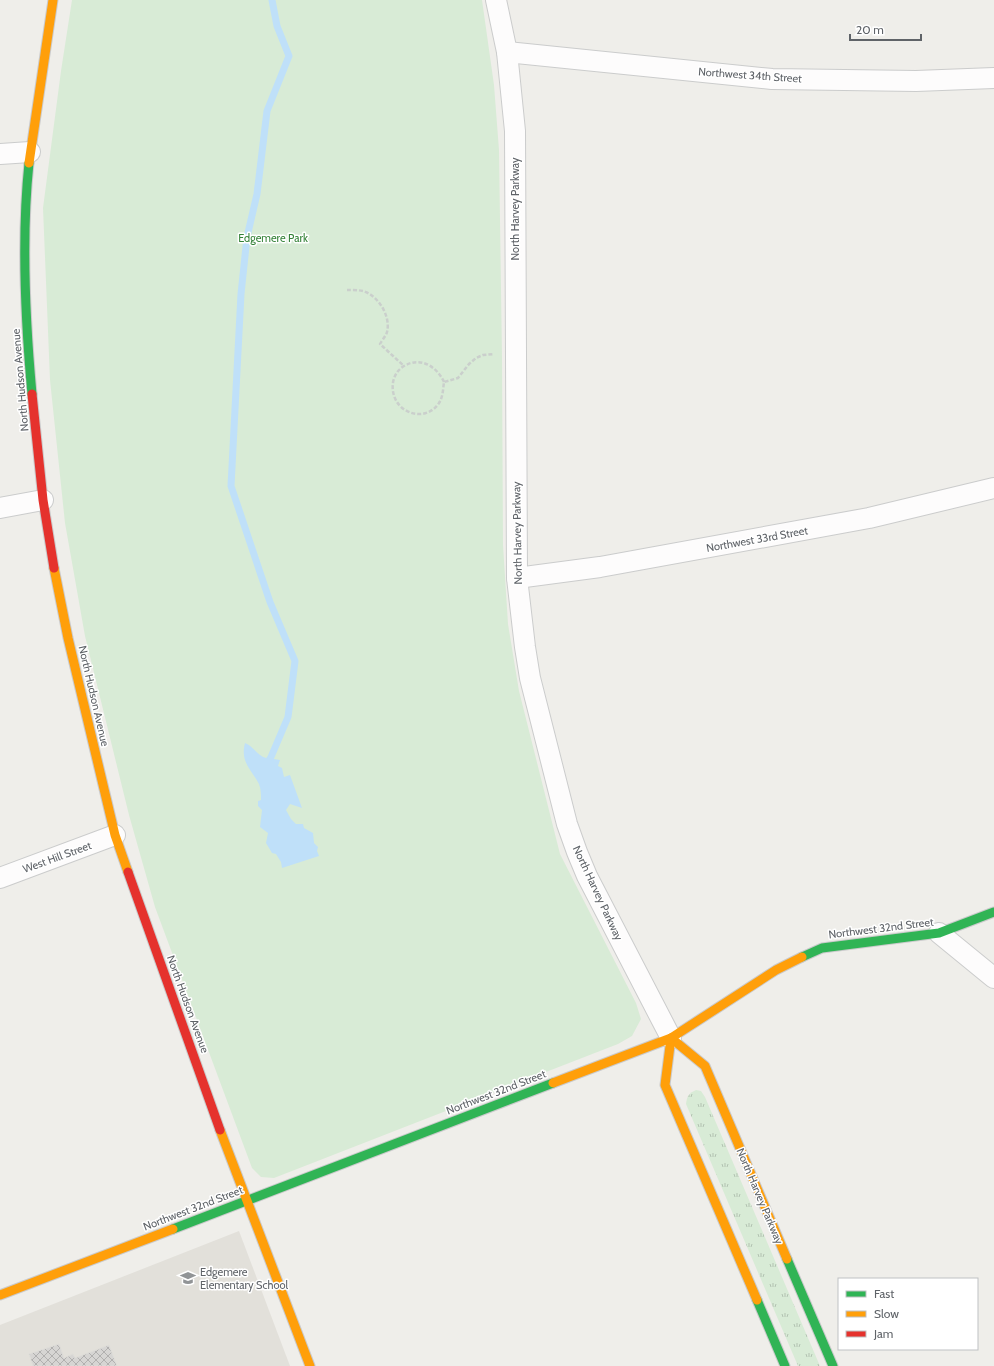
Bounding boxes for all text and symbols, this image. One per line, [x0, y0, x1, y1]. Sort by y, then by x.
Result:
scale bar [850, 16, 921, 42]
text: 20 m [856, 22, 884, 37]
street label: Northwest 34th Street [698, 64, 803, 86]
street label: North Harvey Parkway [508, 157, 522, 260]
park label: Edgemere Park [238, 231, 308, 245]
street label: North Hudson Avenue [9, 328, 31, 432]
street label: North Harvey Parkway [509, 481, 525, 585]
street label: Northwest 33rd Street [705, 523, 809, 555]
street label: North Hudson Avenue [76, 644, 112, 748]
street label: West Hill Street [21, 838, 94, 876]
street label: North Harvey Parkway [570, 843, 626, 943]
street label: Northwest 32nd Street [828, 915, 935, 941]
street label: North Hudson Avenue [164, 953, 212, 1055]
street label: Northwest 32nd Street [444, 1066, 548, 1117]
street label: North Harvey Parkway [733, 1146, 787, 1247]
street label: Northwest 32nd Street [141, 1182, 245, 1233]
place label: Edgemere Elementary School [200, 1265, 289, 1292]
school or university icon: Edgemere Elementary School [179, 1269, 197, 1287]
legend [838, 1278, 978, 1350]
text: Fast [874, 1286, 894, 1301]
text: Slow [874, 1306, 899, 1321]
text: Jam [873, 1326, 893, 1341]

